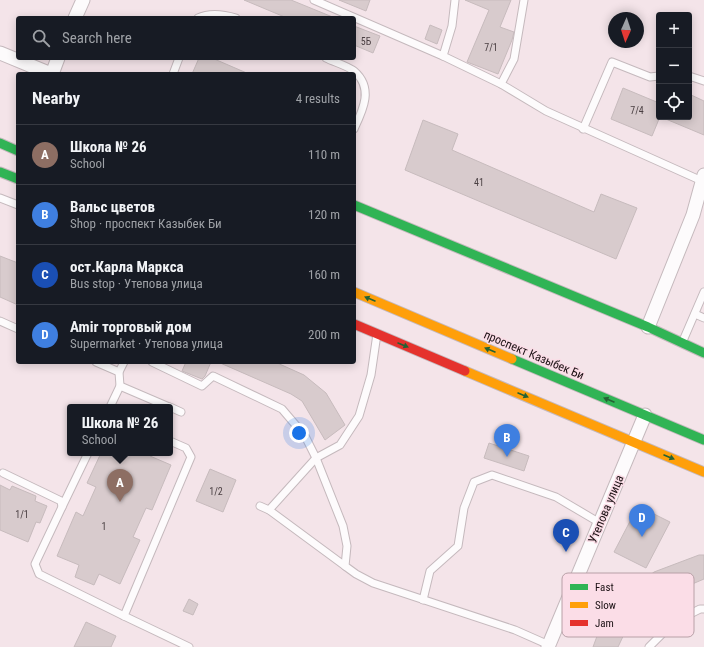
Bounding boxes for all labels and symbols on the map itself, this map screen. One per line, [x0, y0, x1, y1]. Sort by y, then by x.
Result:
north arrow [608, 12, 644, 48]
house number: 5Б [361, 36, 372, 47]
house number: 7/1 [484, 42, 498, 53]
house number: 7/4 [630, 105, 644, 116]
house number: 41 [474, 177, 484, 188]
one-way arrow [364, 296, 375, 302]
street label: проспект Казыбек Би [482, 328, 586, 382]
one-way arrow [397, 342, 408, 348]
one-way arrow [483, 346, 495, 352]
one-way arrow [517, 393, 529, 399]
one-way arrow [604, 397, 615, 403]
your location [289, 423, 309, 443]
pin: B [494, 424, 520, 457]
one-way arrow [664, 454, 675, 460]
pin: A [107, 469, 133, 502]
street label: Утепова улица [585, 473, 627, 545]
house number: 1/2 [209, 486, 223, 497]
pin: D [629, 504, 655, 537]
house number: 1/1 [15, 509, 29, 520]
pin: C [553, 519, 579, 552]
house number: 1 [102, 521, 106, 532]
legend [562, 573, 694, 637]
text: Fast [595, 581, 614, 594]
text: Slow [595, 599, 616, 612]
text: Jam [595, 617, 614, 630]

